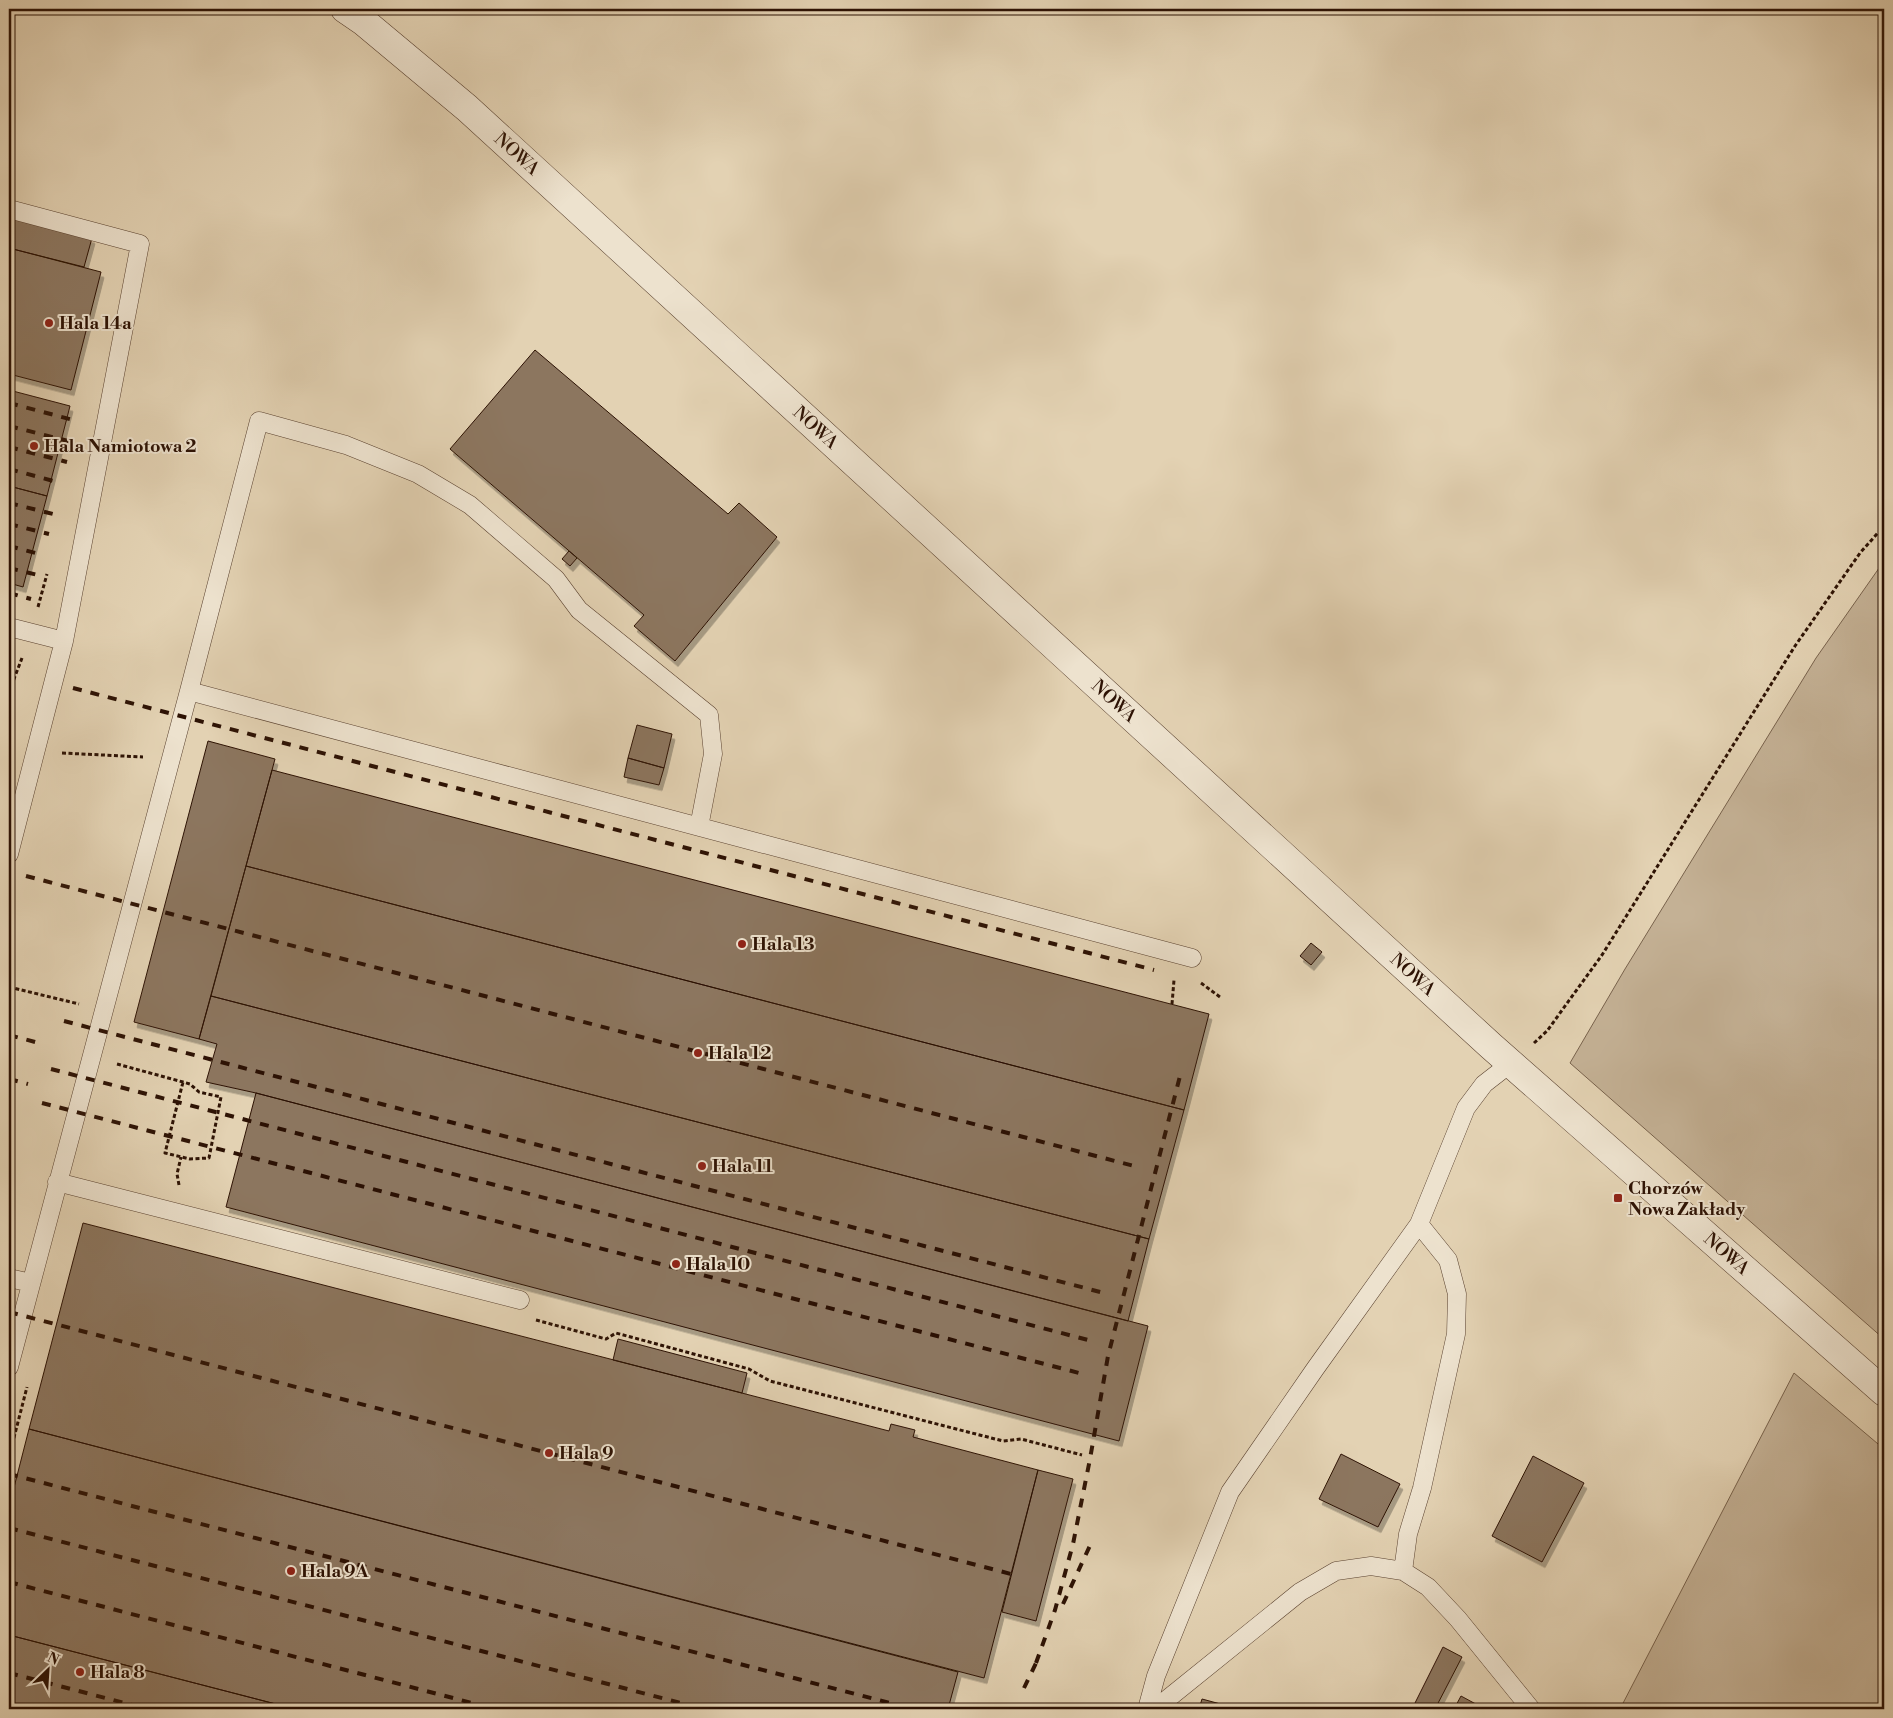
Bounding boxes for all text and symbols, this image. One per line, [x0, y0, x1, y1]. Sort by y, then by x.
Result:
street label: NOWA [489, 128, 545, 181]
place label: Hala 14a [59, 312, 132, 335]
marker: Hala 14a [43, 317, 55, 329]
street label: NOWA [788, 401, 843, 455]
place label: Hala Namiotowa 2 [44, 435, 197, 458]
marker: Hala Namiotowa 2 [28, 440, 40, 452]
street label: NOWA [1087, 675, 1142, 728]
place label: Hala 13 [752, 933, 815, 956]
marker: Hala 13 [736, 938, 748, 950]
street label: NOWA [1385, 948, 1441, 1002]
place label: Hala 12 [708, 1042, 771, 1065]
marker: Hala 12 [692, 1047, 704, 1059]
place label: Hala 11 [712, 1155, 773, 1178]
marker: Hala 11 [696, 1160, 708, 1172]
place label: Chorzów Nowa Zakłady [1628, 1177, 1746, 1221]
marker: Chorzów Nowa Zakłady [1612, 1192, 1624, 1204]
street label: NOWA [1699, 1228, 1755, 1281]
place label: Hala 10 [686, 1253, 750, 1276]
marker: Hala 10 [670, 1258, 682, 1270]
place label: Hala 9 [559, 1442, 614, 1465]
marker: Hala 9 [543, 1447, 555, 1459]
place label: Hala 9A [301, 1560, 369, 1583]
marker: Hala 9A [285, 1565, 297, 1577]
north arrow [22, 1646, 72, 1696]
text: N [44, 1649, 62, 1670]
place label: Hala 8 [90, 1661, 145, 1684]
marker: Hala 8 [74, 1666, 86, 1678]

